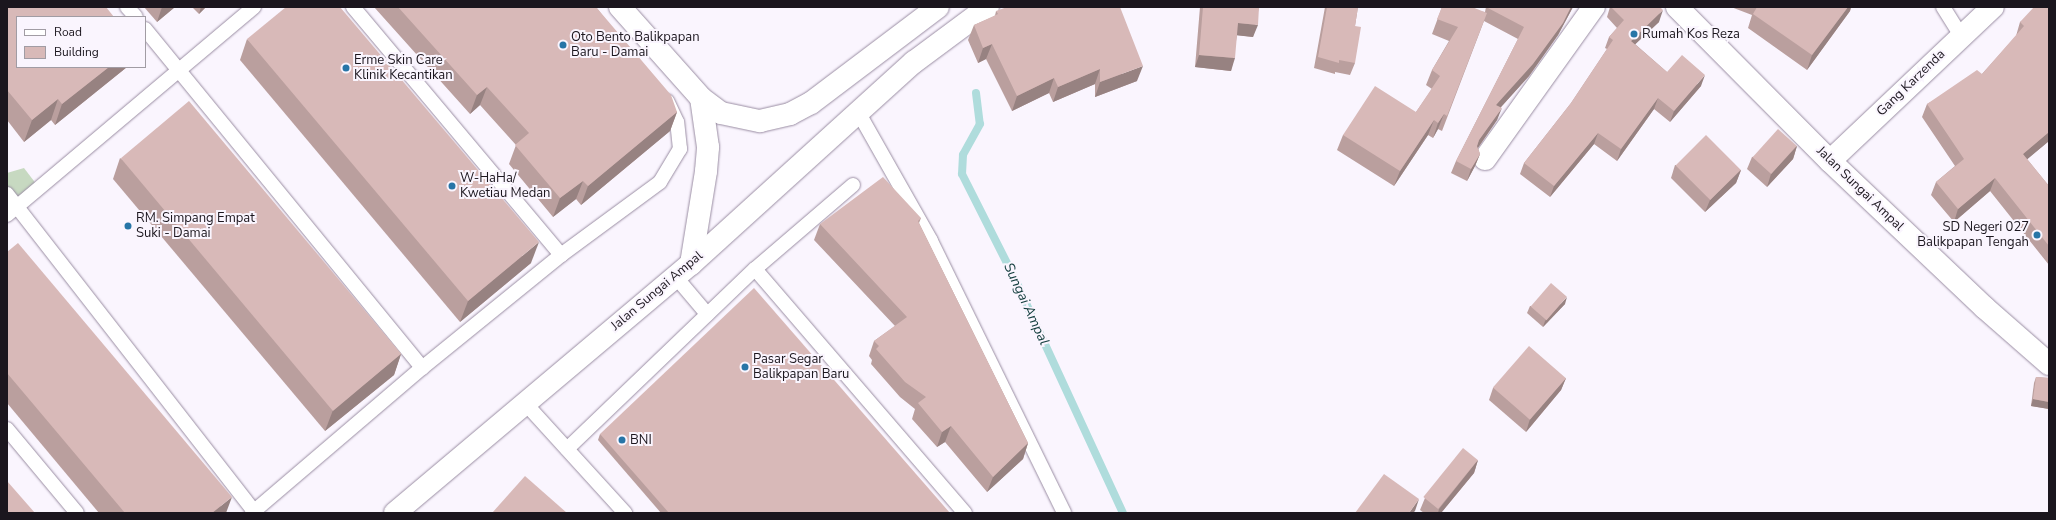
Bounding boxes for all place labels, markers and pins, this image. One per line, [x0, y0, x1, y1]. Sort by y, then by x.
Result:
place label: Rumah Kos Reza [1642, 26, 1740, 42]
marker: Rumah Kos Reza [1629, 29, 1639, 39]
place label: Oto Bento Balikpapan Baru - Damai [571, 30, 700, 61]
marker: Oto Bento Balikpapan Baru - Damai [558, 40, 568, 50]
place label: Erme Skin Care Klinik Kecantikan [354, 53, 453, 84]
marker: Erme Skin Care Klinik Kecantikan [341, 63, 351, 73]
place label: W-HaHa/ Kwetiau Medan [460, 171, 550, 202]
marker: W-HaHa/ Kwetiau Medan [447, 181, 457, 191]
place label: RM. Simpang Empat Suki - Damai [136, 211, 255, 242]
place label: SD Negeri 027 Balikpapan Tengah [1917, 220, 2029, 251]
marker: RM. Simpang Empat Suki - Damai [123, 221, 133, 231]
marker: SD Negeri 027 Balikpapan Tengah [2032, 230, 2042, 240]
place label: Pasar Segar Balikpapan Baru [753, 352, 849, 383]
marker: Pasar Segar Balikpapan Baru [740, 362, 750, 372]
place label: BNI [630, 432, 652, 448]
marker: BNI [617, 435, 627, 445]

